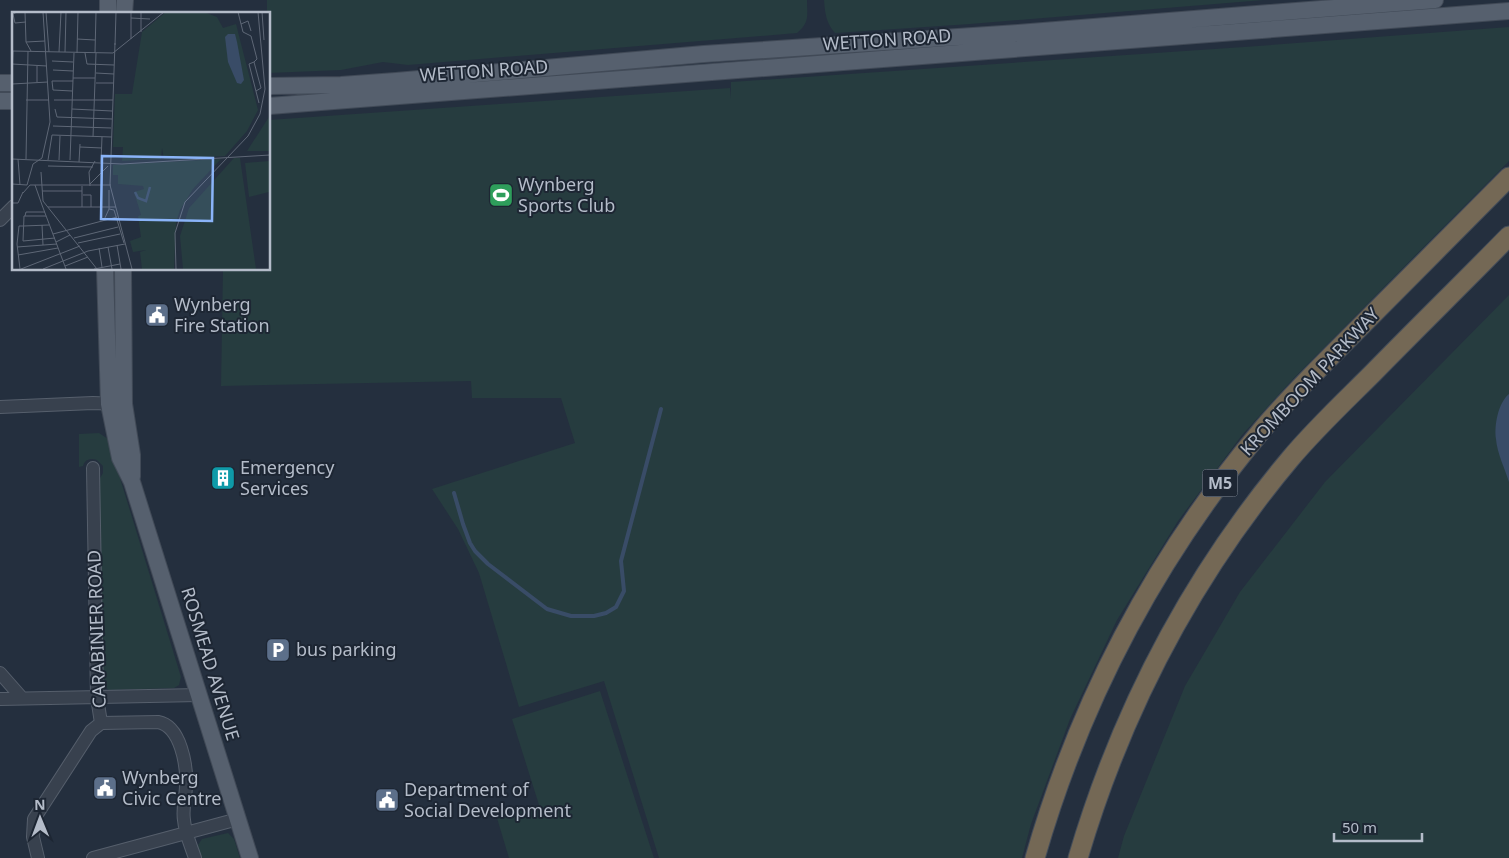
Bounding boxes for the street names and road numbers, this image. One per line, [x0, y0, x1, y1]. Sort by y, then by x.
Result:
street label: WETTON ROAD [822, 23, 952, 55]
street label: WETTON ROAD [419, 54, 549, 86]
street label: KROMBOOM PARKWAY [1234, 302, 1385, 460]
road number: M5 [1202, 469, 1238, 496]
street label: CARABINIER ROAD [81, 549, 111, 709]
street label: ROSMEAD AVENUE [176, 584, 246, 743]

